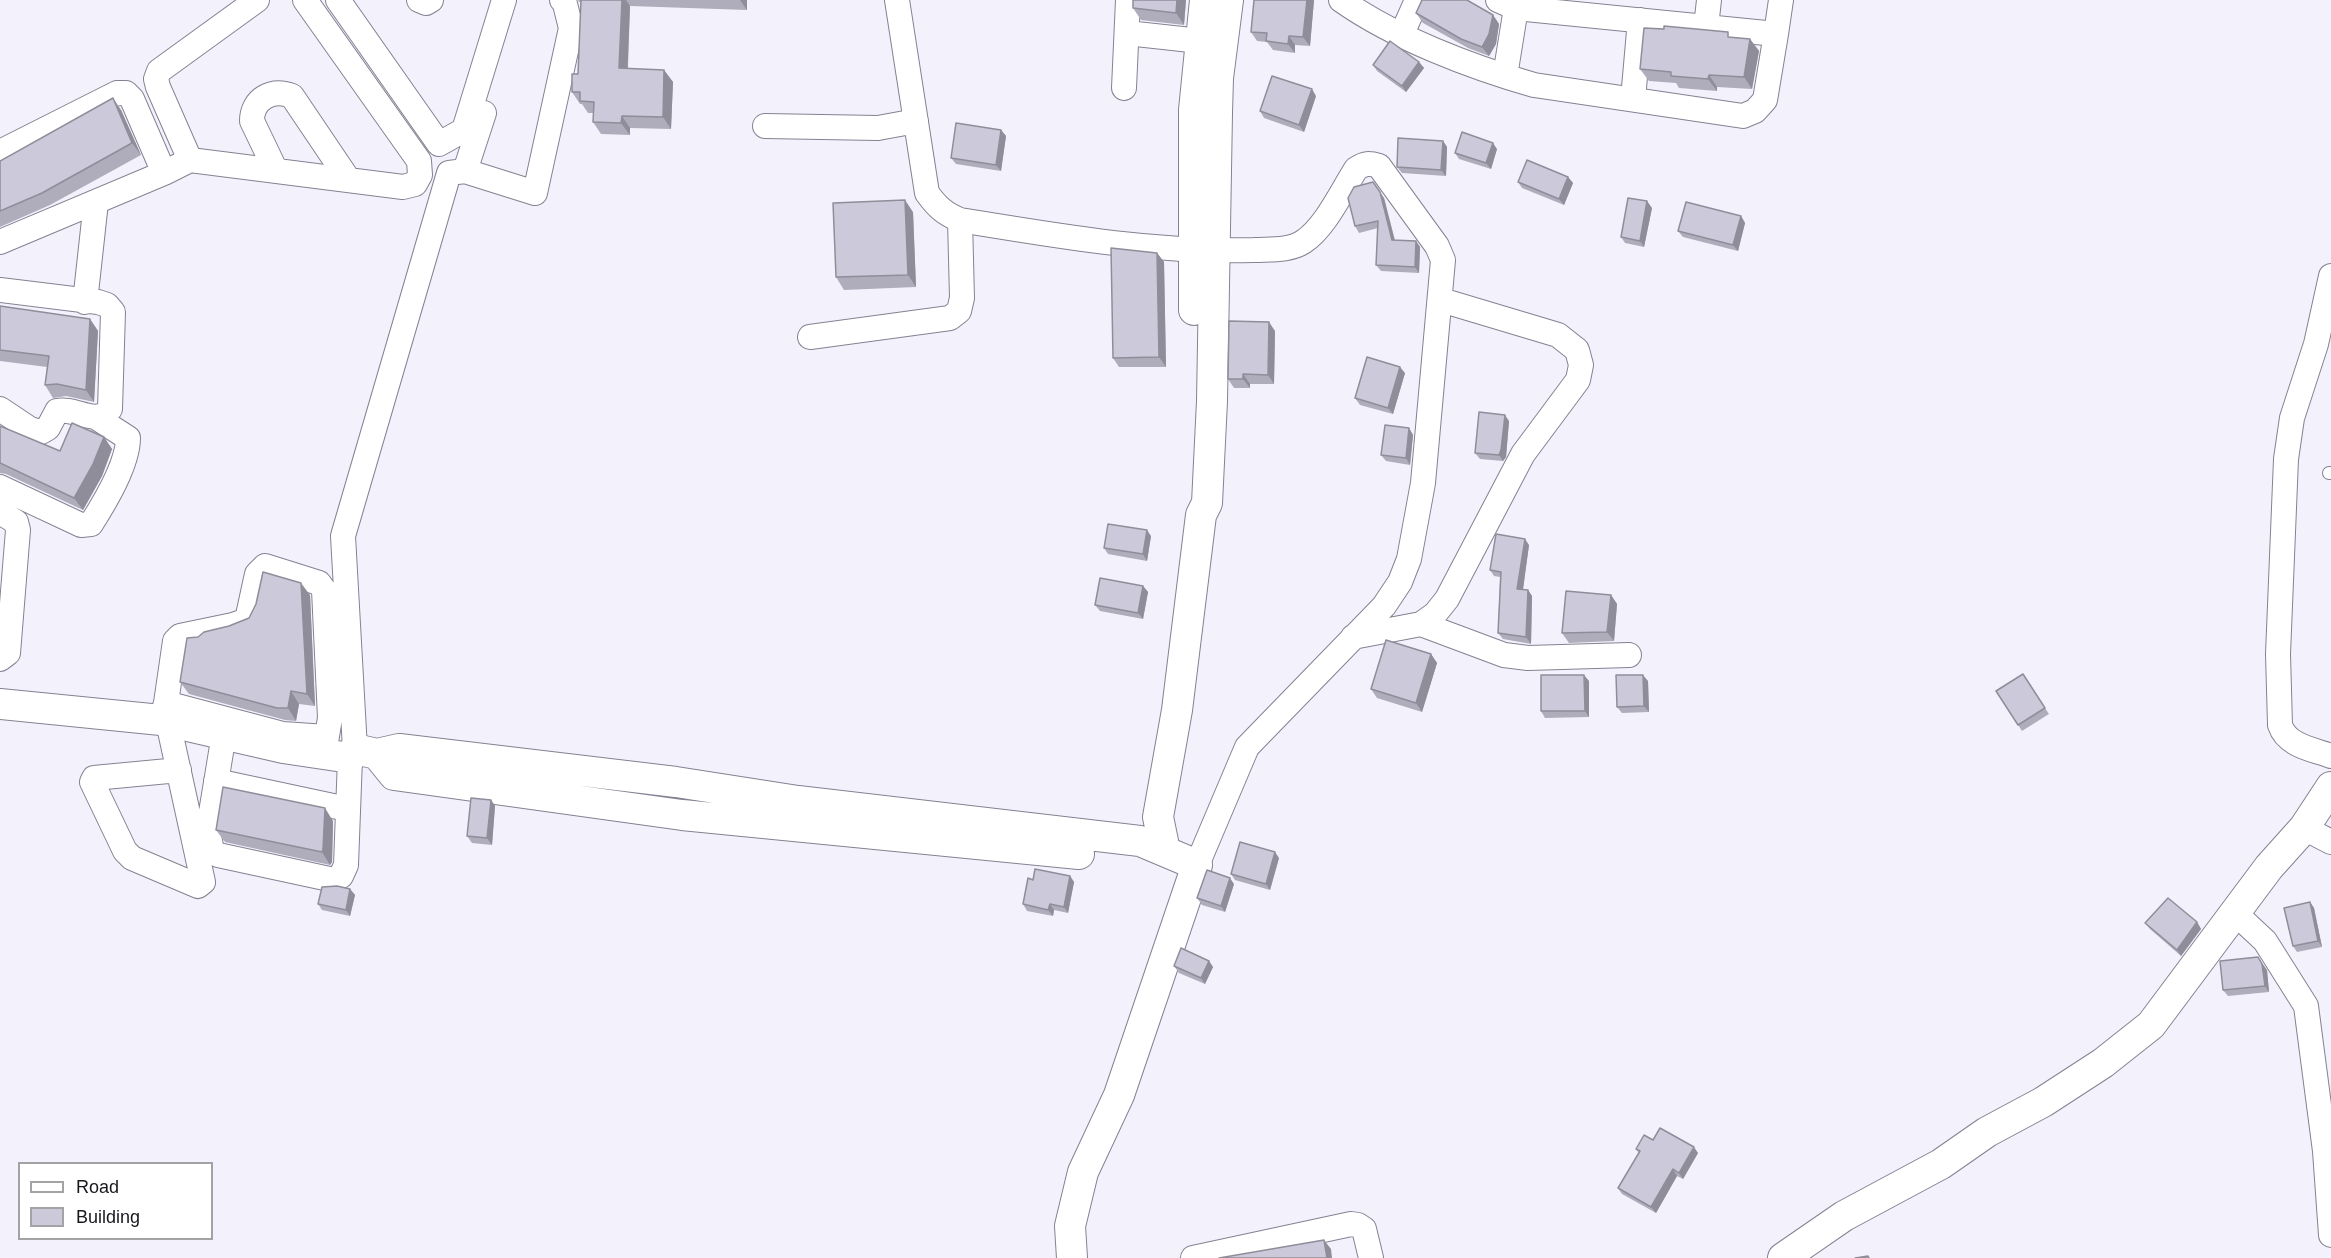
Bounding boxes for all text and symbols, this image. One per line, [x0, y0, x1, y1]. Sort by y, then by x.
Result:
legend [18, 1162, 213, 1240]
text: Road [76, 1177, 119, 1197]
text: Building [76, 1207, 140, 1227]

